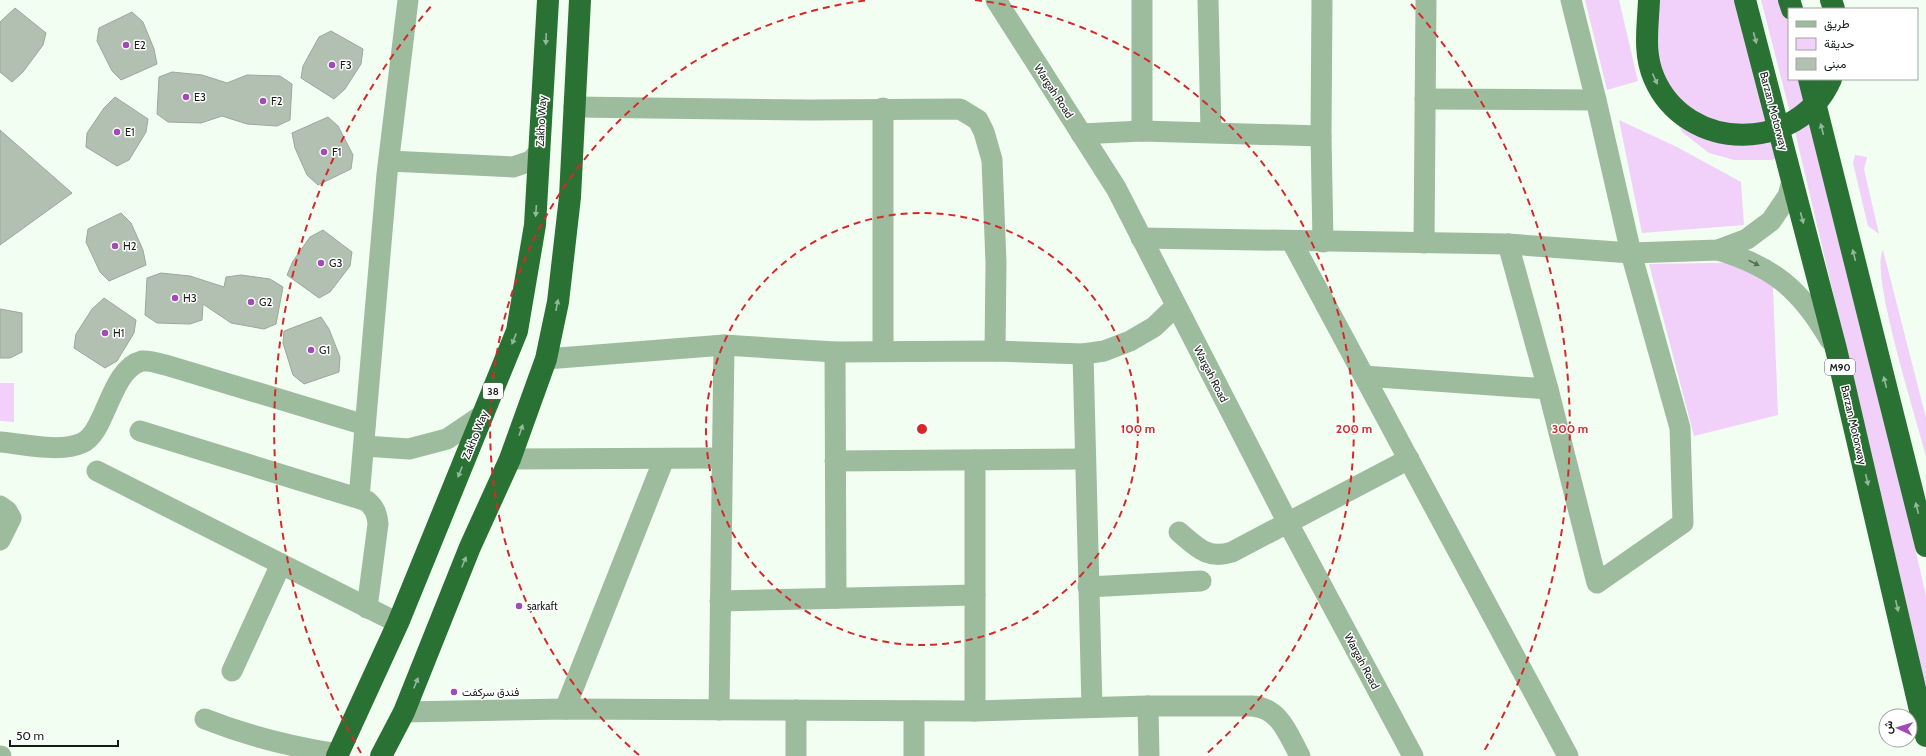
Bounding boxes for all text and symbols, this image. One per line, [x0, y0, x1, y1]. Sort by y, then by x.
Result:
legend [1788, 8, 1918, 80]
text: طريق [1824, 16, 1850, 32]
one-way arrow [1752, 32, 1758, 44]
one-way arrow [542, 33, 549, 45]
text: حديقة [1824, 36, 1854, 51]
place label: E2 [134, 38, 146, 52]
marker: E2 [121, 40, 131, 50]
text: مبنى [1824, 56, 1846, 72]
place label: F3 [340, 58, 352, 72]
marker: F3 [327, 60, 337, 70]
street label: Wargah Road [1031, 61, 1077, 121]
street label: Barzan Motorway [1757, 70, 1791, 152]
one-way arrow [1651, 73, 1658, 85]
place label: E3 [194, 90, 206, 104]
marker: E3 [181, 92, 191, 102]
place label: F2 [271, 94, 283, 108]
street label: Zakho Way [533, 95, 549, 147]
marker: F2 [258, 96, 268, 106]
one-way arrow [1819, 123, 1825, 135]
place label: E1 [125, 125, 135, 139]
marker: E1 [112, 127, 122, 137]
place label: F1 [332, 145, 341, 159]
marker: F1 [319, 147, 329, 157]
one-way arrow [532, 205, 539, 217]
one-way arrow [1799, 212, 1805, 224]
place label: H2 [123, 239, 137, 253]
marker: H2 [110, 241, 120, 251]
one-way arrow [1851, 249, 1857, 261]
place label: G3 [329, 256, 342, 270]
marker: G3 [316, 258, 326, 268]
one-way arrow [1749, 260, 1760, 266]
place label: H3 [183, 291, 197, 305]
marker: H3 [170, 293, 180, 303]
place label: G2 [259, 295, 272, 309]
marker: G2 [246, 297, 256, 307]
one-way arrow [555, 299, 561, 312]
place label: H1 [113, 326, 124, 340]
marker: H1 [100, 328, 110, 338]
one-way arrow [511, 333, 517, 345]
place label: G1 [319, 343, 330, 357]
street label: Wargah Road [1191, 343, 1231, 405]
marker: G1 [306, 345, 316, 355]
road number: M90 [1825, 359, 1855, 375]
one-way arrow [1882, 375, 1888, 388]
road number: 38 [483, 383, 503, 399]
street label: Barzan Motorway [1838, 384, 1870, 466]
street label: Zakho Way [459, 408, 491, 461]
text: 100 m [1121, 421, 1155, 436]
text: 200 m [1336, 421, 1372, 436]
text: 300 m [1552, 421, 1588, 436]
centre of rings [915, 422, 929, 436]
one-way arrow [518, 423, 524, 435]
one-way arrow [457, 467, 463, 479]
one-way arrow [1864, 474, 1870, 486]
one-way arrow [1913, 501, 1919, 514]
one-way arrow [461, 556, 467, 568]
place label: sarkaft [527, 599, 558, 613]
one-way arrow [1894, 600, 1900, 612]
marker: sarkaft [514, 601, 524, 611]
street label: Wargah Road [1341, 630, 1383, 692]
one-way arrow [413, 676, 419, 688]
place label: فندق سركفت [462, 685, 519, 699]
marker: فندق سركفت [449, 687, 459, 697]
north arrow [1878, 708, 1918, 748]
text: ش [1881, 720, 1895, 734]
scale bar [10, 722, 118, 748]
text: 50 m [16, 728, 44, 743]

